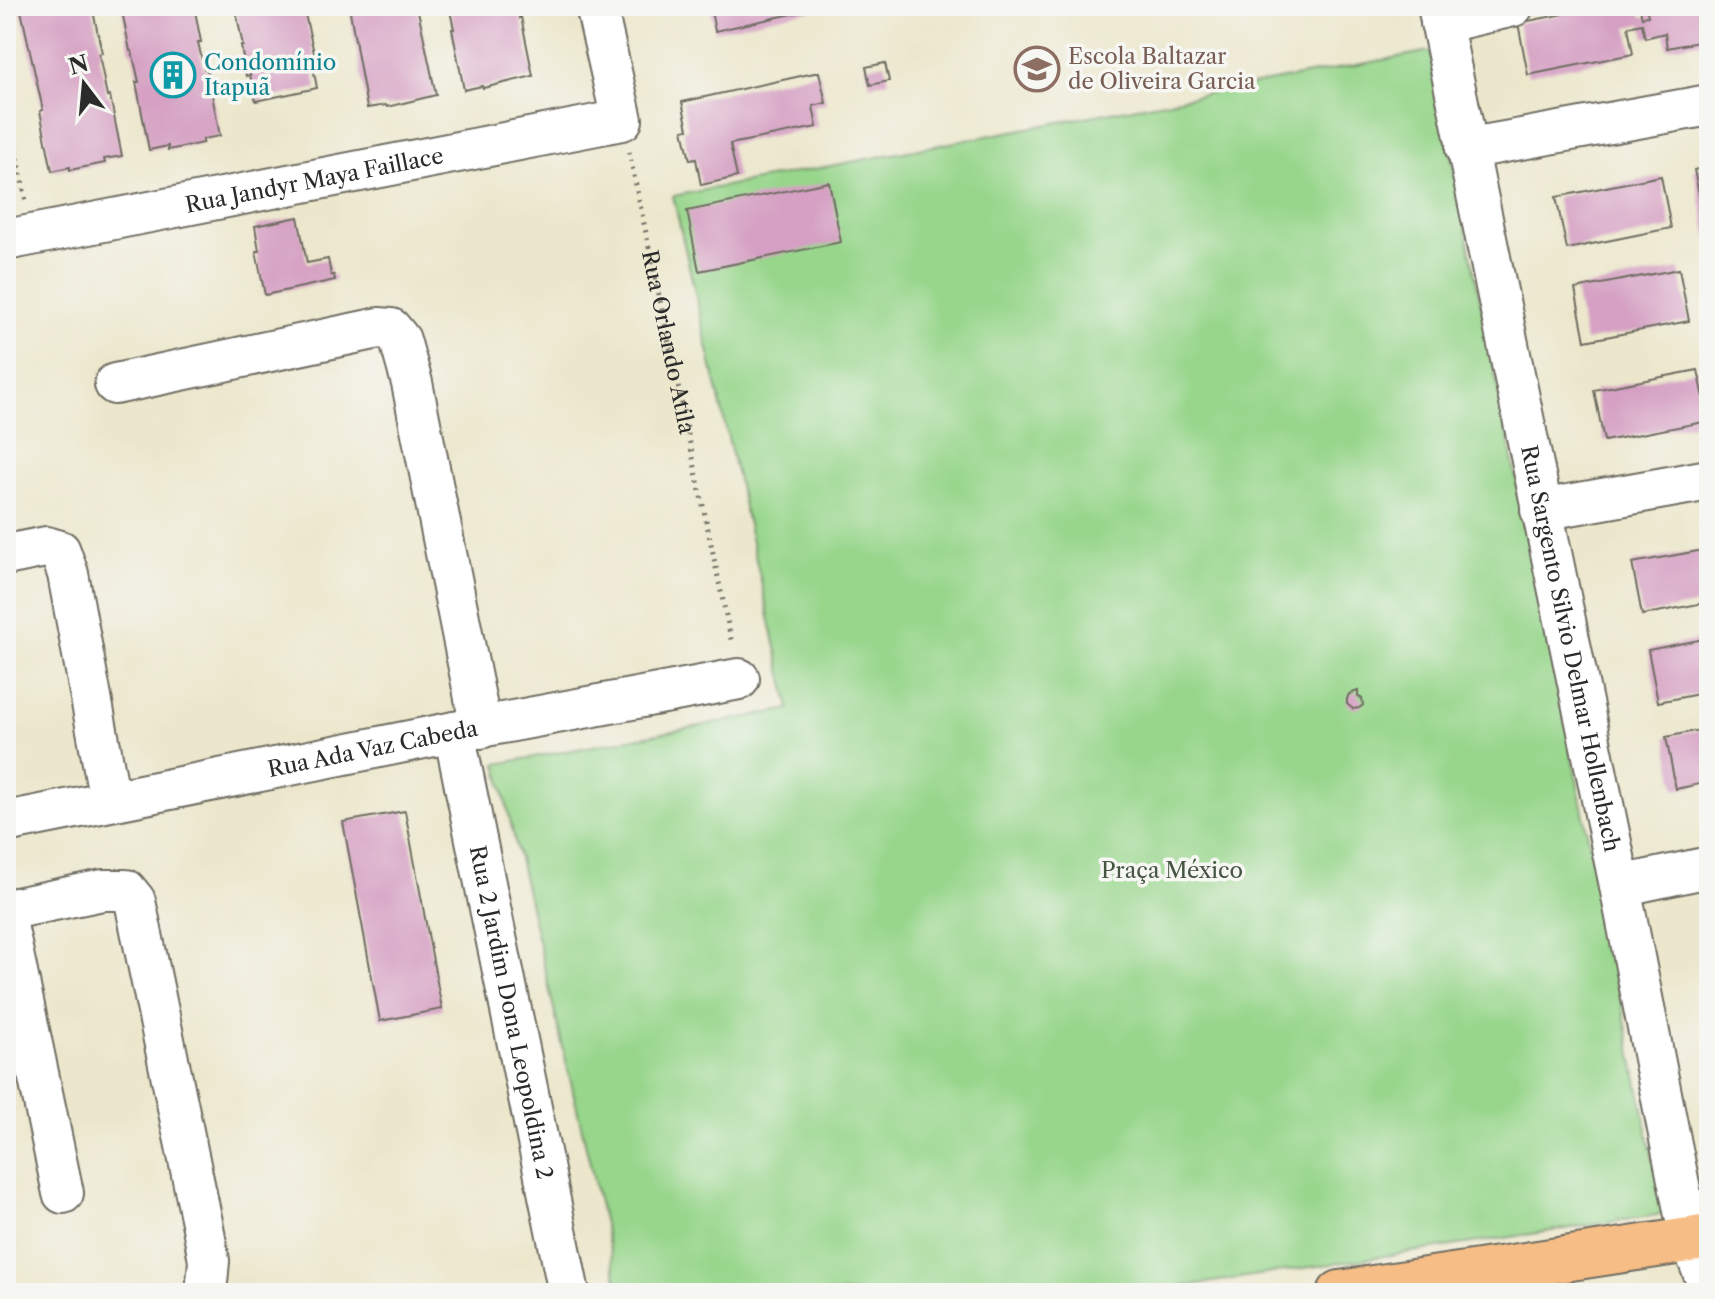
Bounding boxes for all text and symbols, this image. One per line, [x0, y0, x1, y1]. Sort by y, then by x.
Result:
place label: Escola Baltazar de Oliveira Garcia [1068, 43, 1256, 95]
north arrow [44, 44, 124, 124]
school or university icon: Escola Baltazar de Oliveira Garcia [1013, 45, 1061, 93]
place label: Condomínio Itapuã [204, 49, 336, 101]
text: N [66, 50, 92, 81]
building icon: Condomínio Itapuã [149, 51, 197, 99]
street label: Rua Jandyr Maya Faillace [183, 142, 446, 218]
street label: Rua Orlando Atila [636, 248, 701, 437]
street label: Rua Sargento Silvio Delmar Hollenbach [1516, 443, 1626, 854]
street label: Rua Ada Vaz Cabeda [265, 714, 480, 783]
street label: Rua 2 Jardim Dona Leopoldina 2 [464, 843, 559, 1181]
park label: Praça México [1101, 857, 1243, 884]

